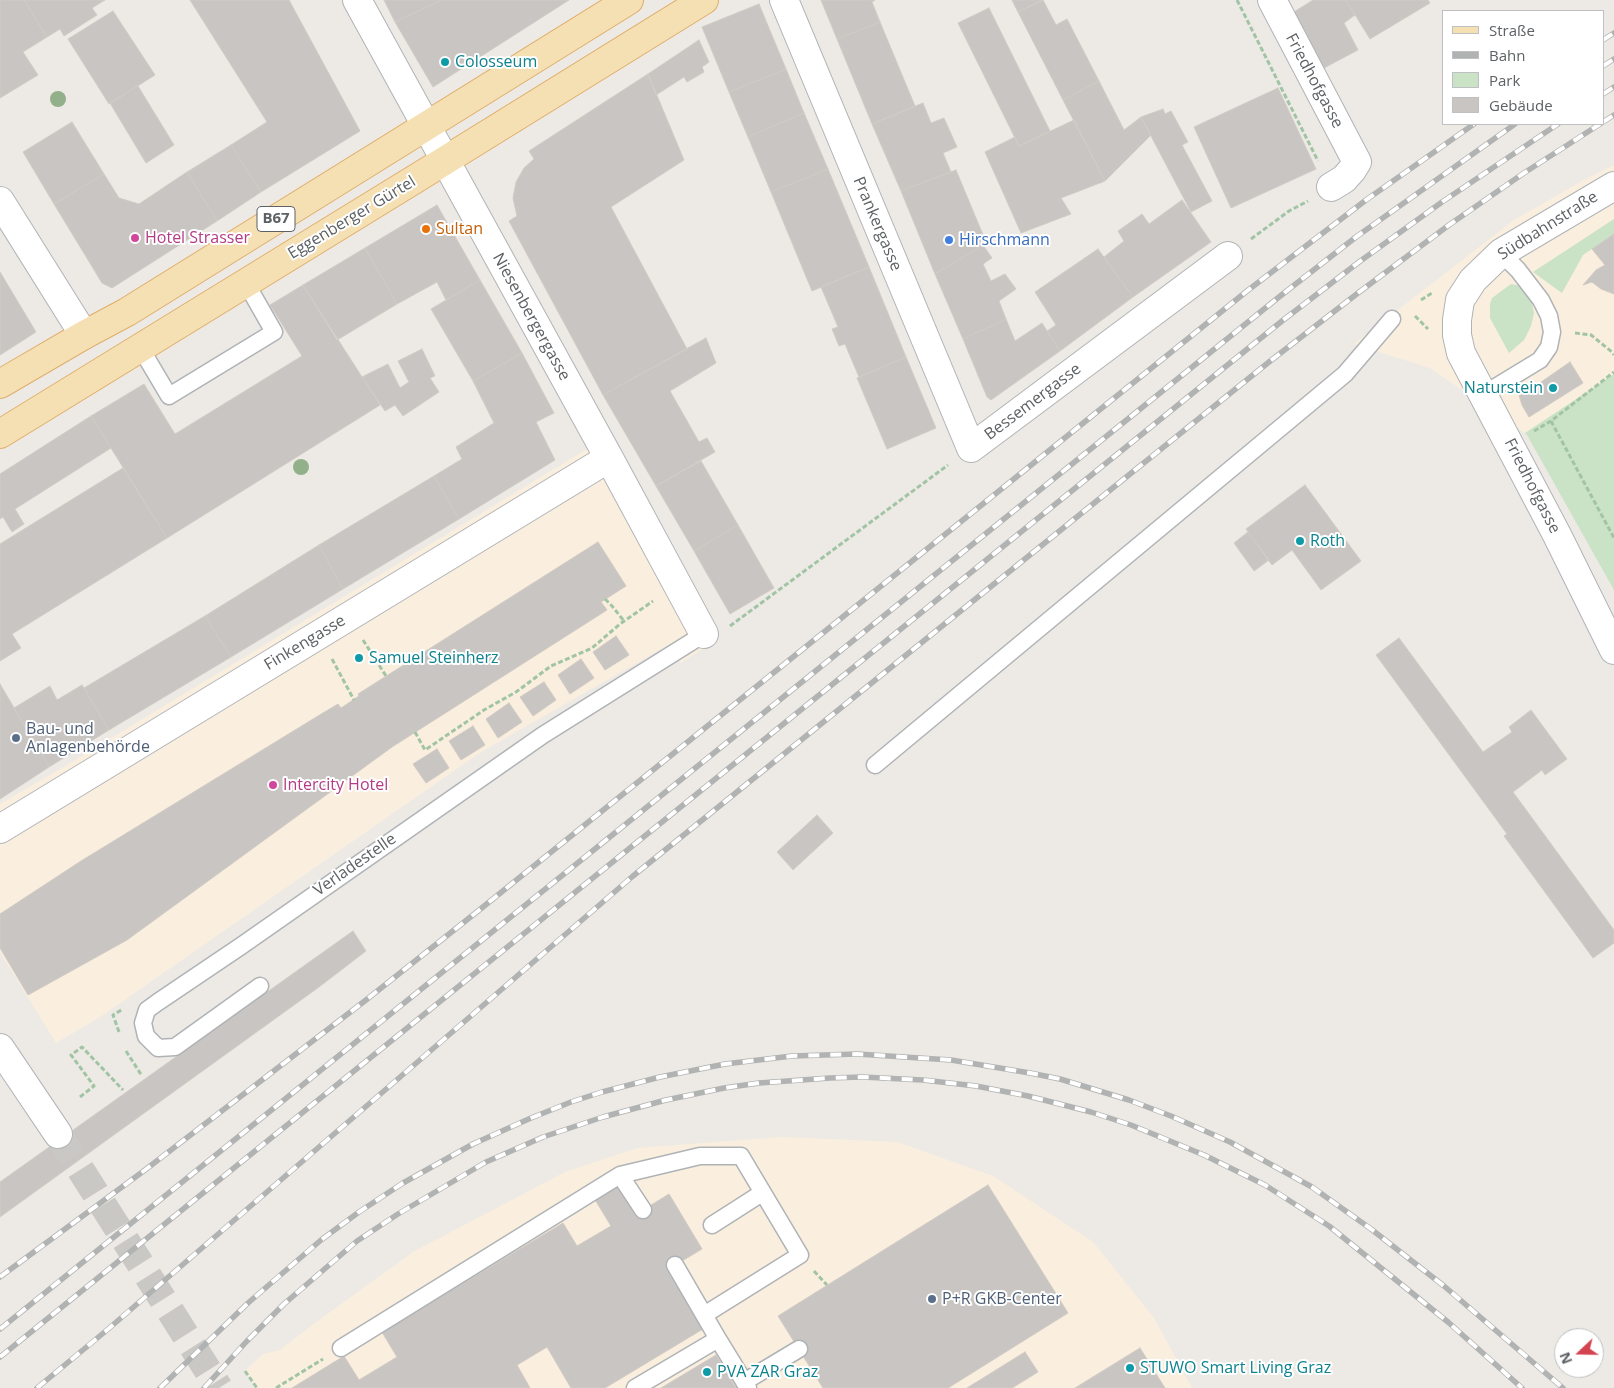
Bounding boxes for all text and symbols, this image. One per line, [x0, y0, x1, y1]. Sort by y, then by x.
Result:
legend [1442, 10, 1604, 125]
text: Straße [1489, 20, 1535, 40]
street label: Friedhofgasse [1281, 30, 1347, 132]
text: Bahn [1489, 45, 1525, 65]
place label: Colosseum [455, 52, 537, 72]
marker: Colosseum [439, 56, 451, 68]
text: Park [1489, 70, 1520, 90]
text: Gebäude [1489, 95, 1553, 115]
street label: Eggenberger Gürtel [285, 172, 419, 264]
street label: Prankergasse [849, 174, 905, 274]
street label: Südbahnstraße [1494, 188, 1602, 264]
road number: B67 [257, 206, 295, 232]
place label: Sultan [436, 219, 483, 239]
marker: Sultan [420, 223, 432, 235]
place label: Hotel Strasser [145, 228, 250, 248]
place label: Hirschmann [959, 230, 1050, 250]
marker: Hotel Strasser [129, 232, 141, 244]
marker: Hirschmann [943, 234, 955, 246]
street label: Niesenbergergasse [488, 250, 574, 384]
street label: Bessemergasse [981, 360, 1085, 444]
place label: Naturstein [1464, 378, 1543, 398]
marker: Naturstein [1547, 382, 1559, 394]
street label: Friedhofgasse [1500, 435, 1564, 537]
place label: Roth [1310, 531, 1345, 551]
marker: Roth [1294, 535, 1306, 547]
street label: Finkengasse [261, 611, 349, 675]
place label: Samuel Steinherz [369, 648, 499, 668]
marker: Samuel Steinherz [353, 652, 365, 664]
place label: Bau- und Anlagenbehörde [26, 719, 150, 757]
marker: Bau- und Anlagenbehörde [10, 732, 22, 744]
place label: Intercity Hotel [283, 775, 388, 795]
marker: Intercity Hotel [267, 779, 279, 791]
street label: Verladestelle [310, 830, 400, 900]
place label: P+R GKB-Center [942, 1289, 1062, 1309]
marker: P+R GKB-Center [926, 1293, 938, 1305]
north arrow [1554, 1328, 1604, 1378]
text: N [1555, 1349, 1576, 1367]
place label: STUWO Smart Living Graz [1140, 1358, 1331, 1378]
place label: PVA ZAR Graz [717, 1362, 818, 1382]
marker: STUWO Smart Living Graz [1124, 1362, 1136, 1374]
marker: PVA ZAR Graz [701, 1366, 713, 1378]

